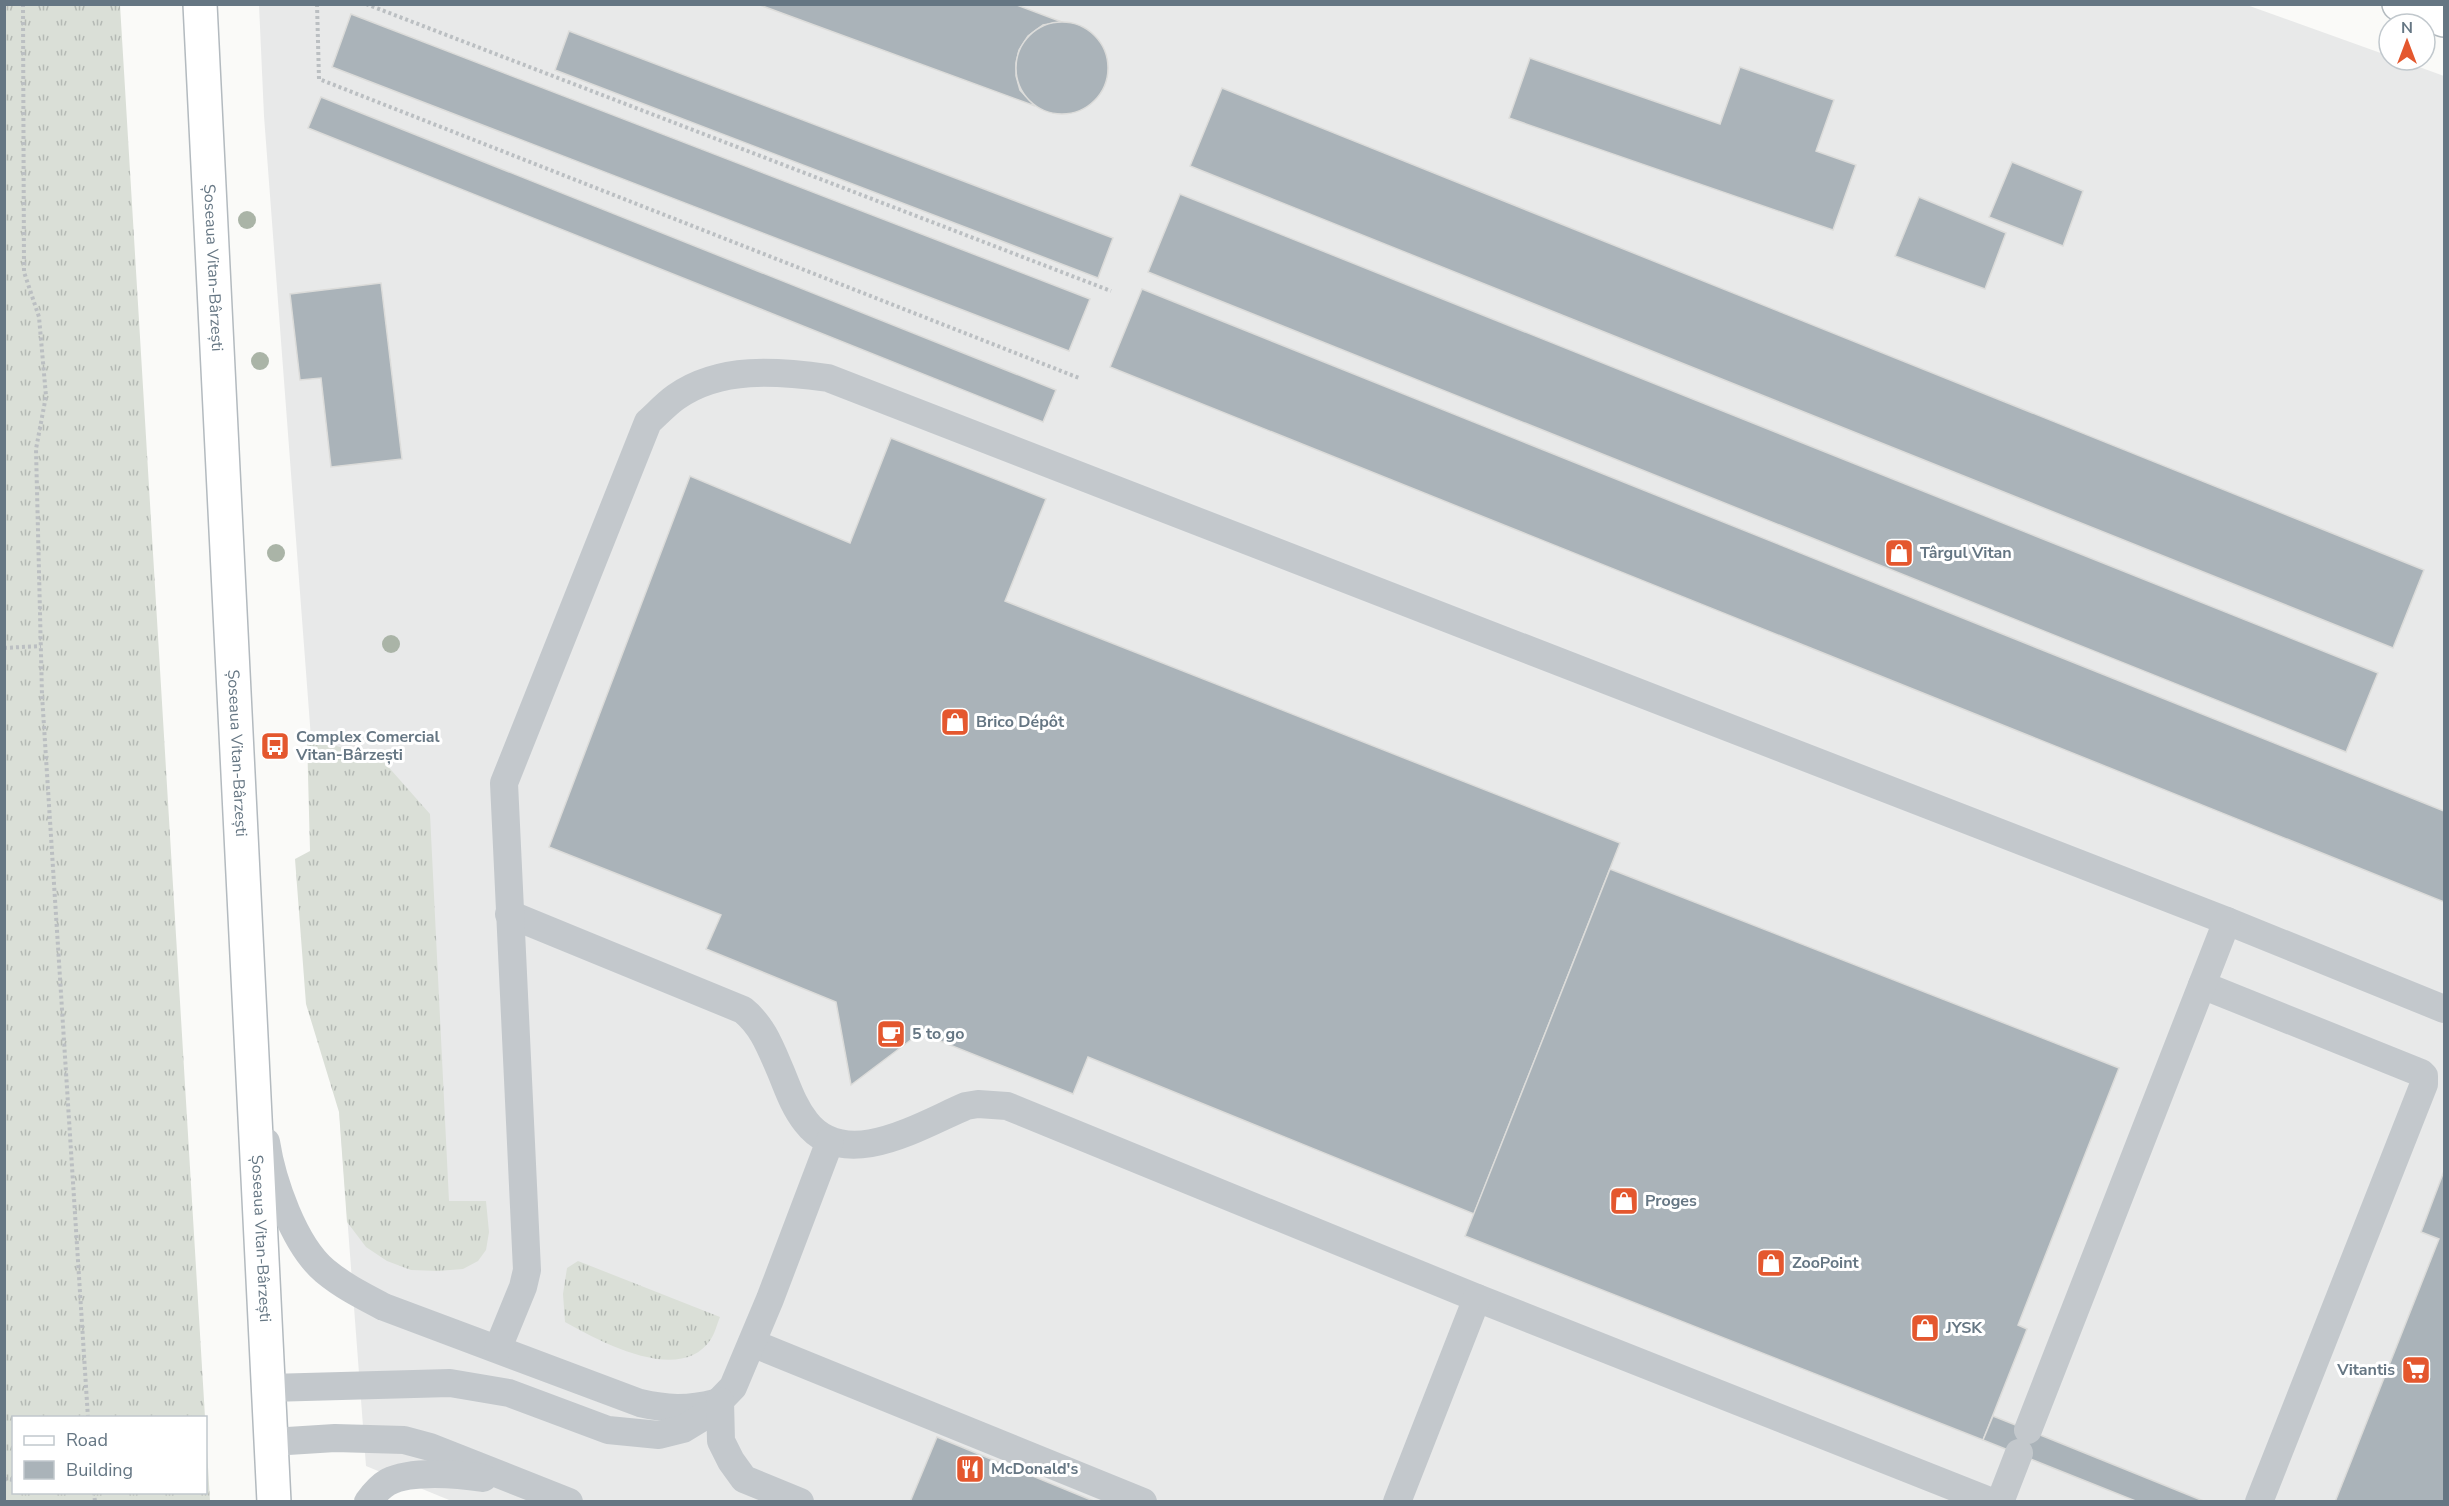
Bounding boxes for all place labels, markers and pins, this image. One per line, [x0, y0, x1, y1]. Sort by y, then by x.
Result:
shop icon: Târgul Vitan [1883, 537, 1915, 569]
place label: Târgul Vitan [1920, 542, 2012, 564]
shop icon: Brico Dépôt [939, 706, 971, 738]
place label: Brico Dépôt [976, 711, 1065, 733]
place label: Complex Comercial Vitan-Bârzești [295, 726, 440, 766]
bus stop icon: Complex Comercial Vitan-Bârzești [259, 730, 291, 762]
cafe icon: 5 to go [875, 1018, 907, 1050]
place label: 5 to go [912, 1023, 964, 1045]
shop icon: Proges [1608, 1185, 1640, 1217]
place label: Proges [1645, 1190, 1697, 1212]
shop icon: ZooPoint [1755, 1247, 1787, 1279]
place label: ZooPoint [1792, 1252, 1860, 1274]
shop icon: JYSK [1909, 1312, 1941, 1344]
place label: JYSK [1945, 1317, 1983, 1339]
supermarket icon: Vitantis [2400, 1354, 2432, 1386]
place label: Vitantis [2336, 1359, 2395, 1381]
restaurant icon: McDonald's [954, 1453, 986, 1485]
place label: McDonald's [991, 1458, 1078, 1480]

